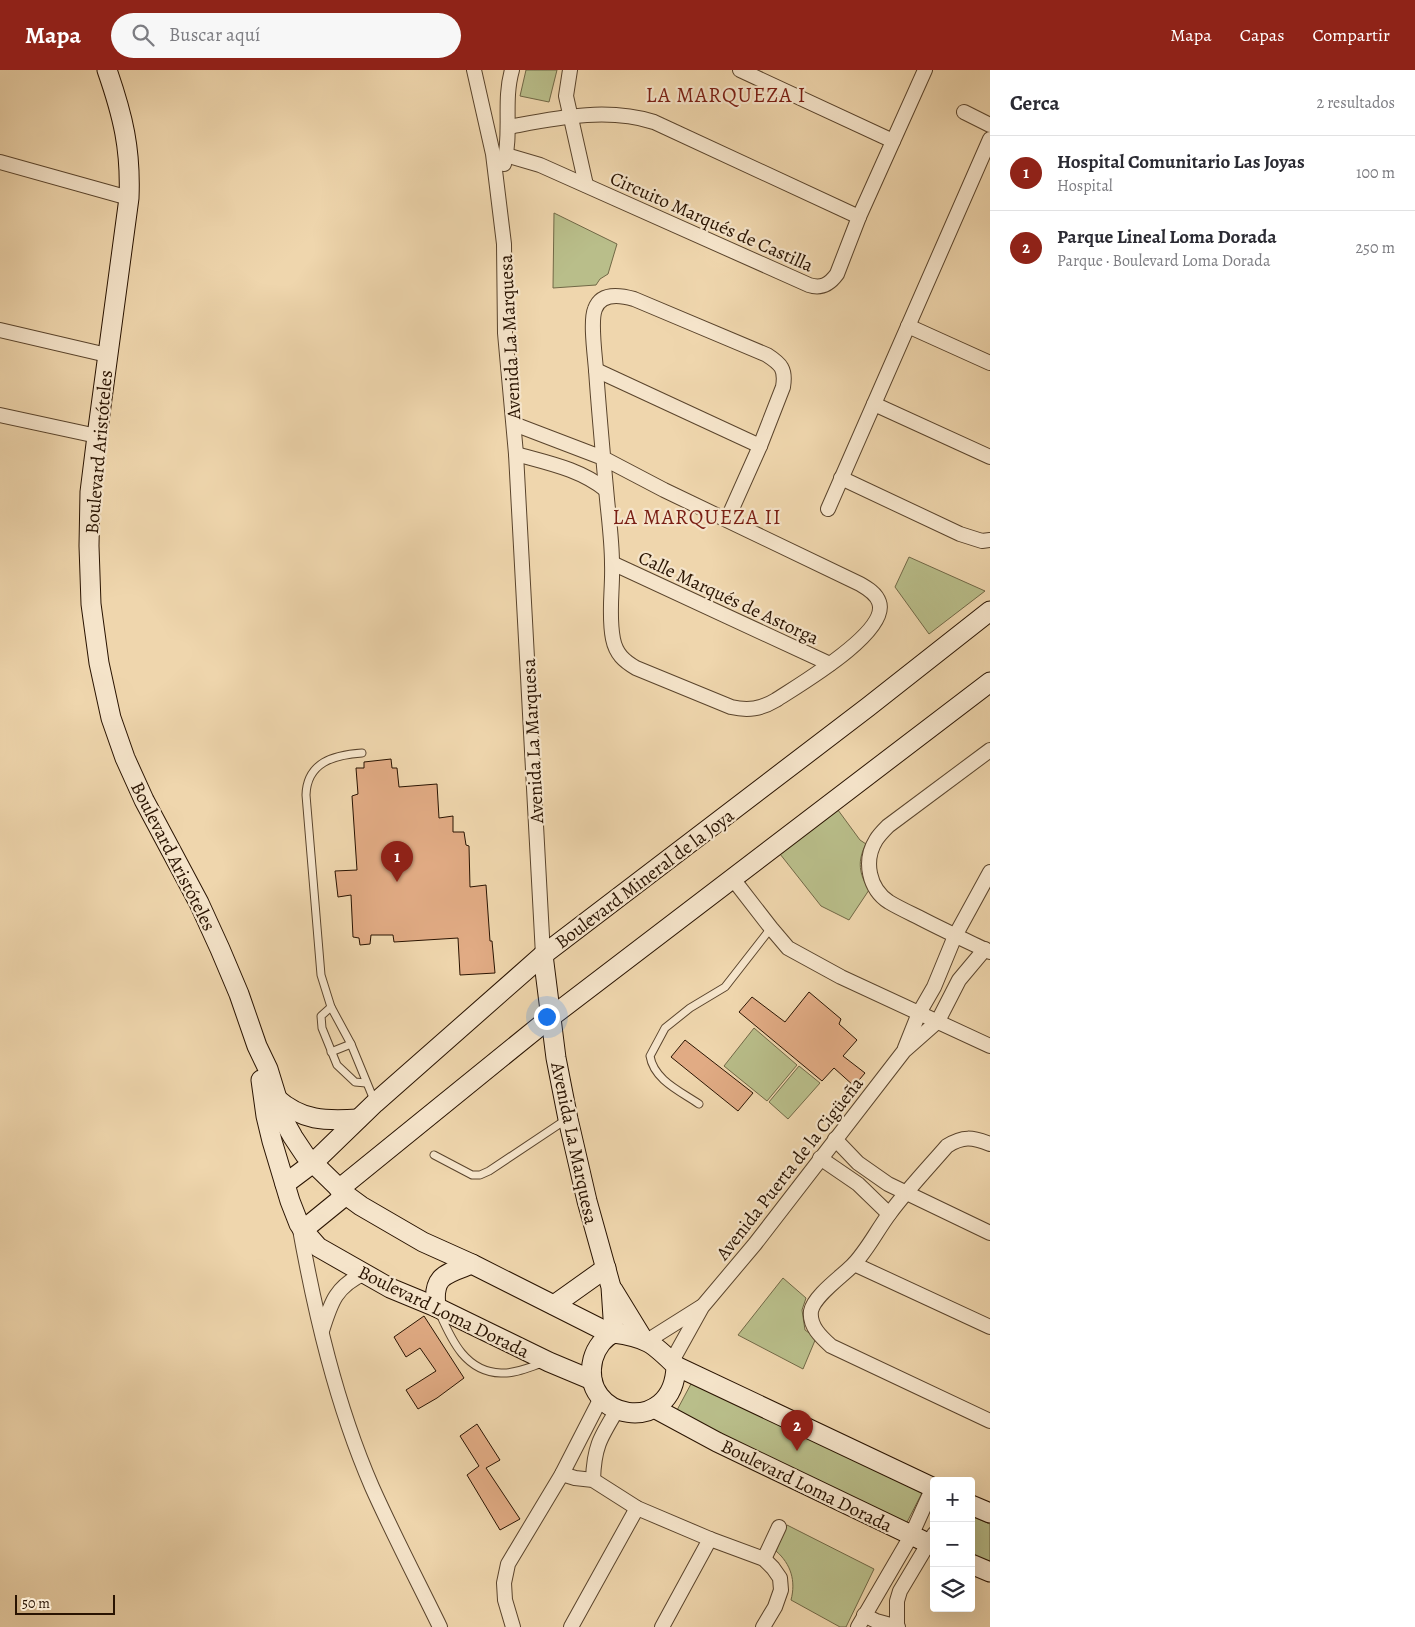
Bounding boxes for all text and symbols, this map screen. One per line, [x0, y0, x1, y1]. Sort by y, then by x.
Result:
search box [111, 13, 461, 58]
text: Mapa [25, 19, 81, 51]
icon: search [129, 21, 157, 49]
text: Buscar aquí [169, 22, 260, 48]
text: Mapa [1170, 23, 1212, 47]
text: Capas [1240, 23, 1284, 47]
text: Compartir [1312, 23, 1390, 47]
district label: LA MARQUEZA I [646, 81, 806, 109]
text: Cerca [1010, 89, 1060, 117]
text: 2 resultados [1316, 92, 1395, 114]
text: Hospital Comunitario Las Joyas [1057, 149, 1305, 175]
text: 1 [1023, 162, 1029, 184]
text: 100 m [1356, 162, 1395, 184]
street label: Circuito Marqués de Castilla [606, 165, 817, 279]
text: Hospital [1057, 175, 1113, 197]
text: Parque Lineal Loma Dorada [1057, 224, 1277, 250]
text: 2 [1022, 237, 1030, 259]
text: 250 m [1356, 237, 1395, 259]
text: Parque · Boulevard Loma Dorada [1057, 250, 1270, 272]
street label: Avenida La Marquesa [493, 254, 527, 421]
street label: Boulevard Aristóteles [79, 369, 119, 535]
district label: LA MARQUEZA II [612, 503, 782, 531]
street label: Calle Marqués de Astorga [634, 545, 823, 651]
street label: Avenida La Marquesa [516, 658, 550, 825]
street label: Boulevard Aristóteles [124, 777, 222, 936]
street label: Boulevard Mineral de la Joya [550, 803, 740, 955]
pin: 1 [381, 841, 413, 882]
your location [534, 1004, 560, 1030]
street label: Avenida La Marquesa [544, 1059, 604, 1227]
street label: Avenida Puerta de la Cigüeña [709, 1072, 870, 1266]
street label: Boulevard Loma Dorada [354, 1259, 534, 1365]
pin: 2 [781, 1410, 813, 1451]
street label: Boulevard Loma Dorada [717, 1433, 897, 1539]
map controls [930, 1477, 975, 1612]
button: + [930, 1477, 975, 1522]
button: − [930, 1522, 975, 1567]
button: layers [930, 1567, 975, 1612]
scale bar [15, 1592, 115, 1615]
text: 50 m [22, 1594, 50, 1613]

